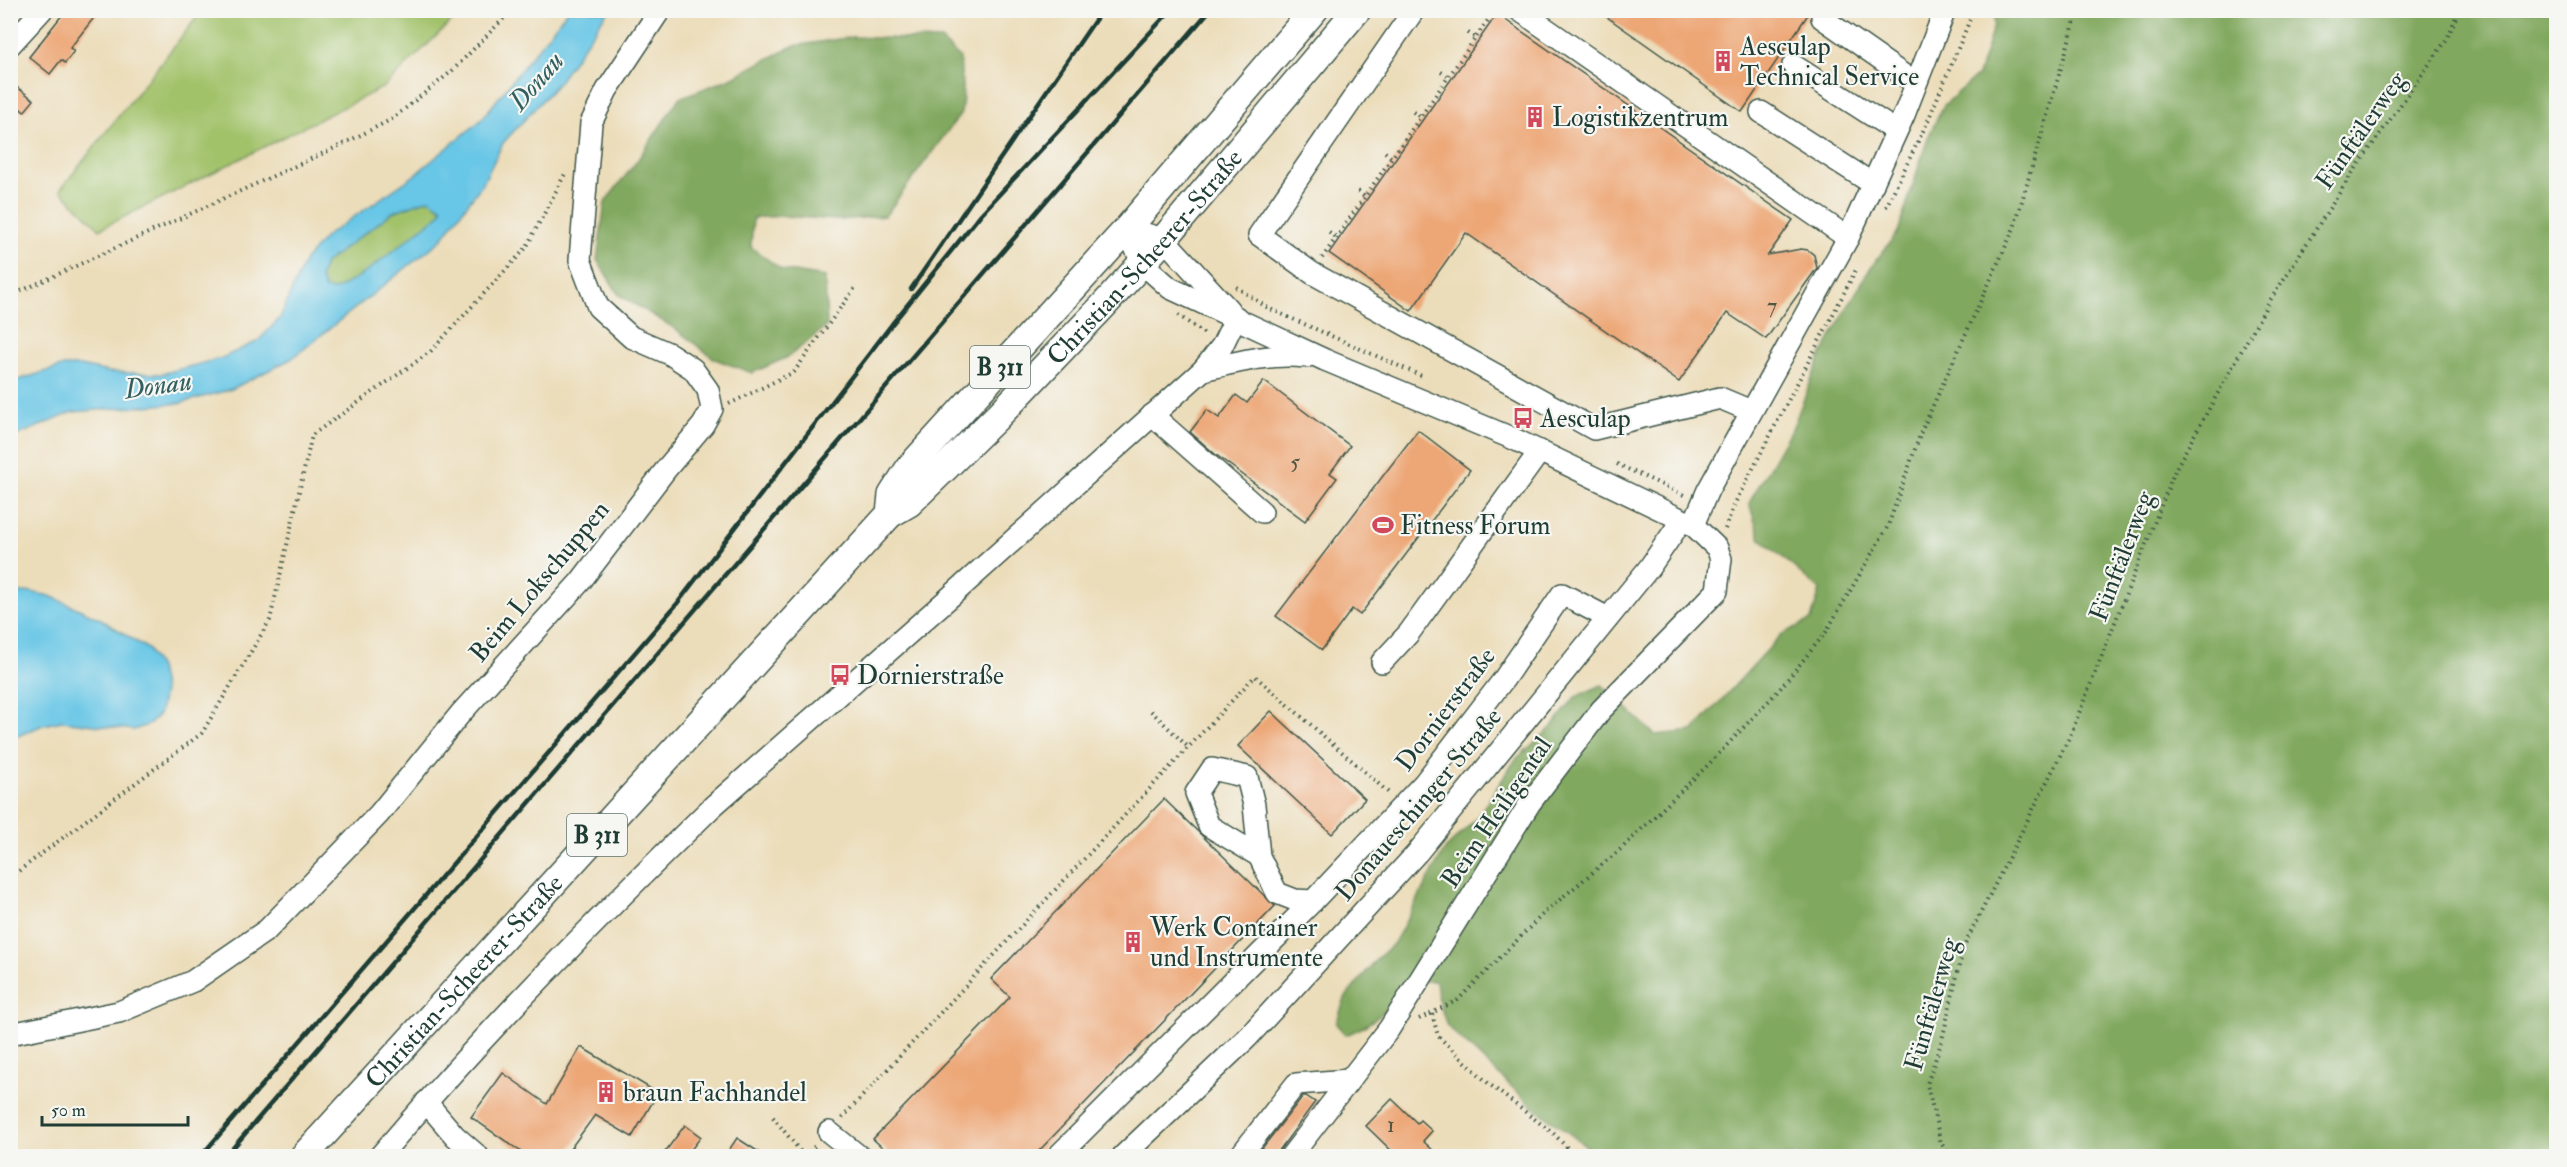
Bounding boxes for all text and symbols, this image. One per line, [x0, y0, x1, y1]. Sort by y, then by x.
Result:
place label: Aesculap Technical Service [1739, 31, 1919, 93]
water label: Donau [501, 45, 571, 118]
building icon: Aesculap Technical Service [1711, 49, 1735, 73]
street label: Fünftälerweg [2308, 64, 2414, 196]
place label: Logistikzentrum [1552, 102, 1728, 134]
building icon: Logistikzentrum [1523, 105, 1547, 129]
street label: Christian-Scheerer-Straße [1040, 143, 1250, 372]
house number: 7 [1767, 292, 1777, 320]
road number: B 311 [970, 346, 1030, 388]
water label: Donau [121, 364, 194, 407]
place label: Aesculap [1539, 403, 1631, 436]
bus stop icon: Aesculap [1511, 406, 1535, 430]
house number: 5 [1290, 448, 1300, 476]
street label: Fünftälerweg [2082, 486, 2162, 626]
street label: Beim Lokschuppen [463, 494, 617, 670]
place label: Fitness Forum [1400, 510, 1550, 542]
sports icon: Fitness Forum [1371, 513, 1395, 537]
street label: Dornierstraße [1389, 641, 1503, 778]
place label: Dornierstraße [857, 660, 1004, 692]
bus stop icon: Dornierstraße [828, 663, 852, 687]
street label: Donaueschinger Straße [1329, 701, 1509, 908]
street label: Beim Heiligental [1434, 731, 1559, 894]
road number: B 311 [567, 814, 627, 856]
street label: Christian-Scheerer-Straße [359, 868, 570, 1095]
place label: Werk Container und Instrumente [1149, 912, 1323, 974]
building icon: Werk Container und Instrumente [1121, 930, 1145, 954]
street label: Fünftälerweg [1898, 933, 1967, 1074]
place label: braun Fachhandel [623, 1077, 807, 1109]
building icon: braun Fachhandel [594, 1080, 618, 1104]
scale bar [42, 1089, 188, 1127]
text: 50 m [51, 1099, 86, 1122]
house number: 1 [1387, 1111, 1395, 1139]

